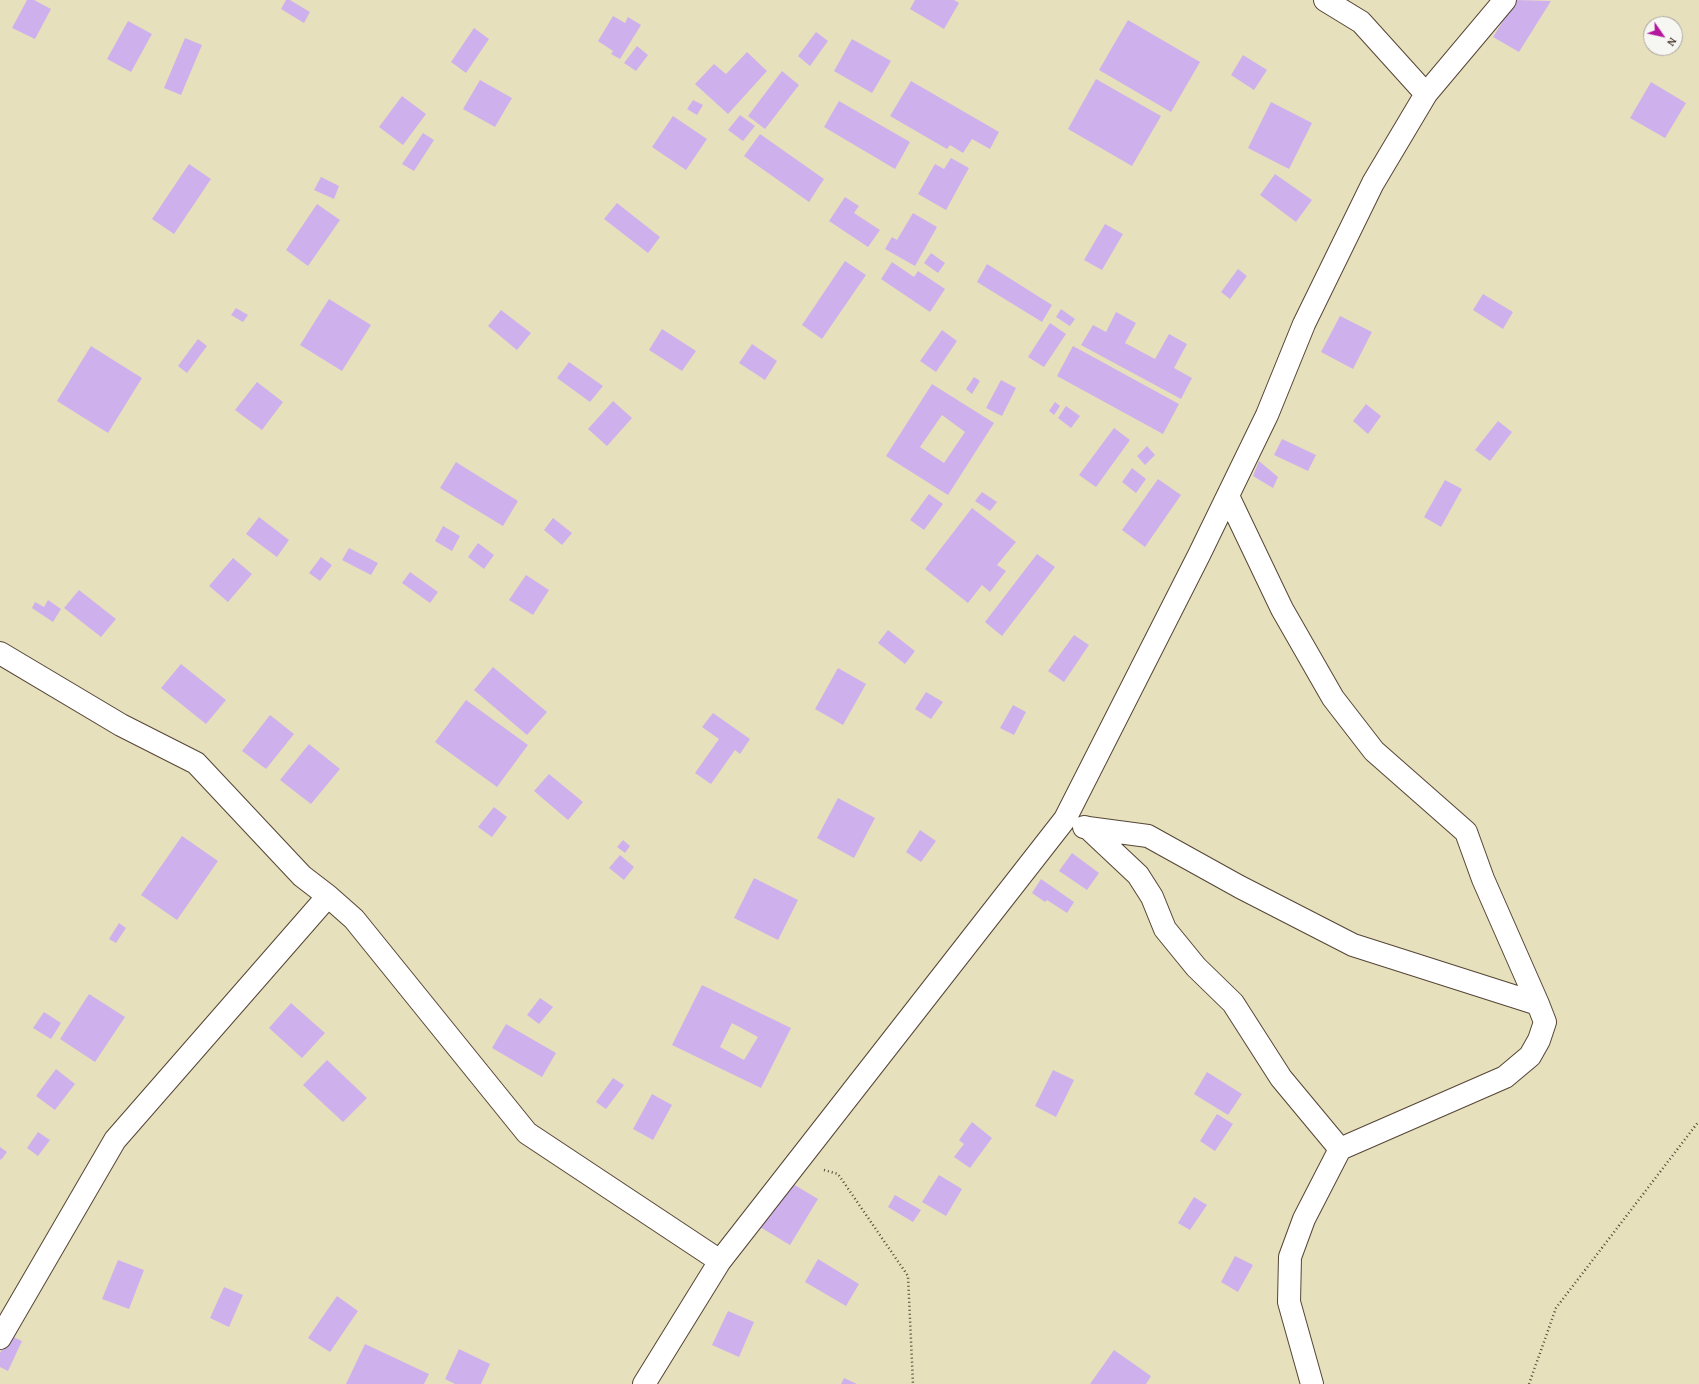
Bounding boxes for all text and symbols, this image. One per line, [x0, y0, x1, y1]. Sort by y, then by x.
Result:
north arrow [1643, 16, 1683, 56]
text: N [1663, 35, 1681, 50]

